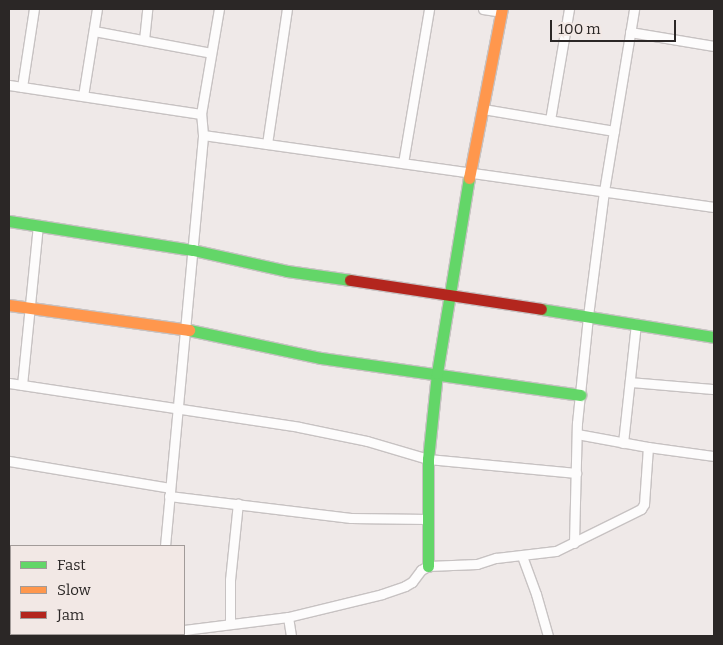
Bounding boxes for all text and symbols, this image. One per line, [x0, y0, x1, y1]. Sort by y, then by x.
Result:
scale bar [553, 10, 679, 42]
text: 100 m [558, 20, 601, 38]
legend [10, 545, 185, 635]
text: Fast [57, 556, 86, 574]
text: Slow [57, 581, 91, 599]
text: Jam [57, 606, 84, 624]

